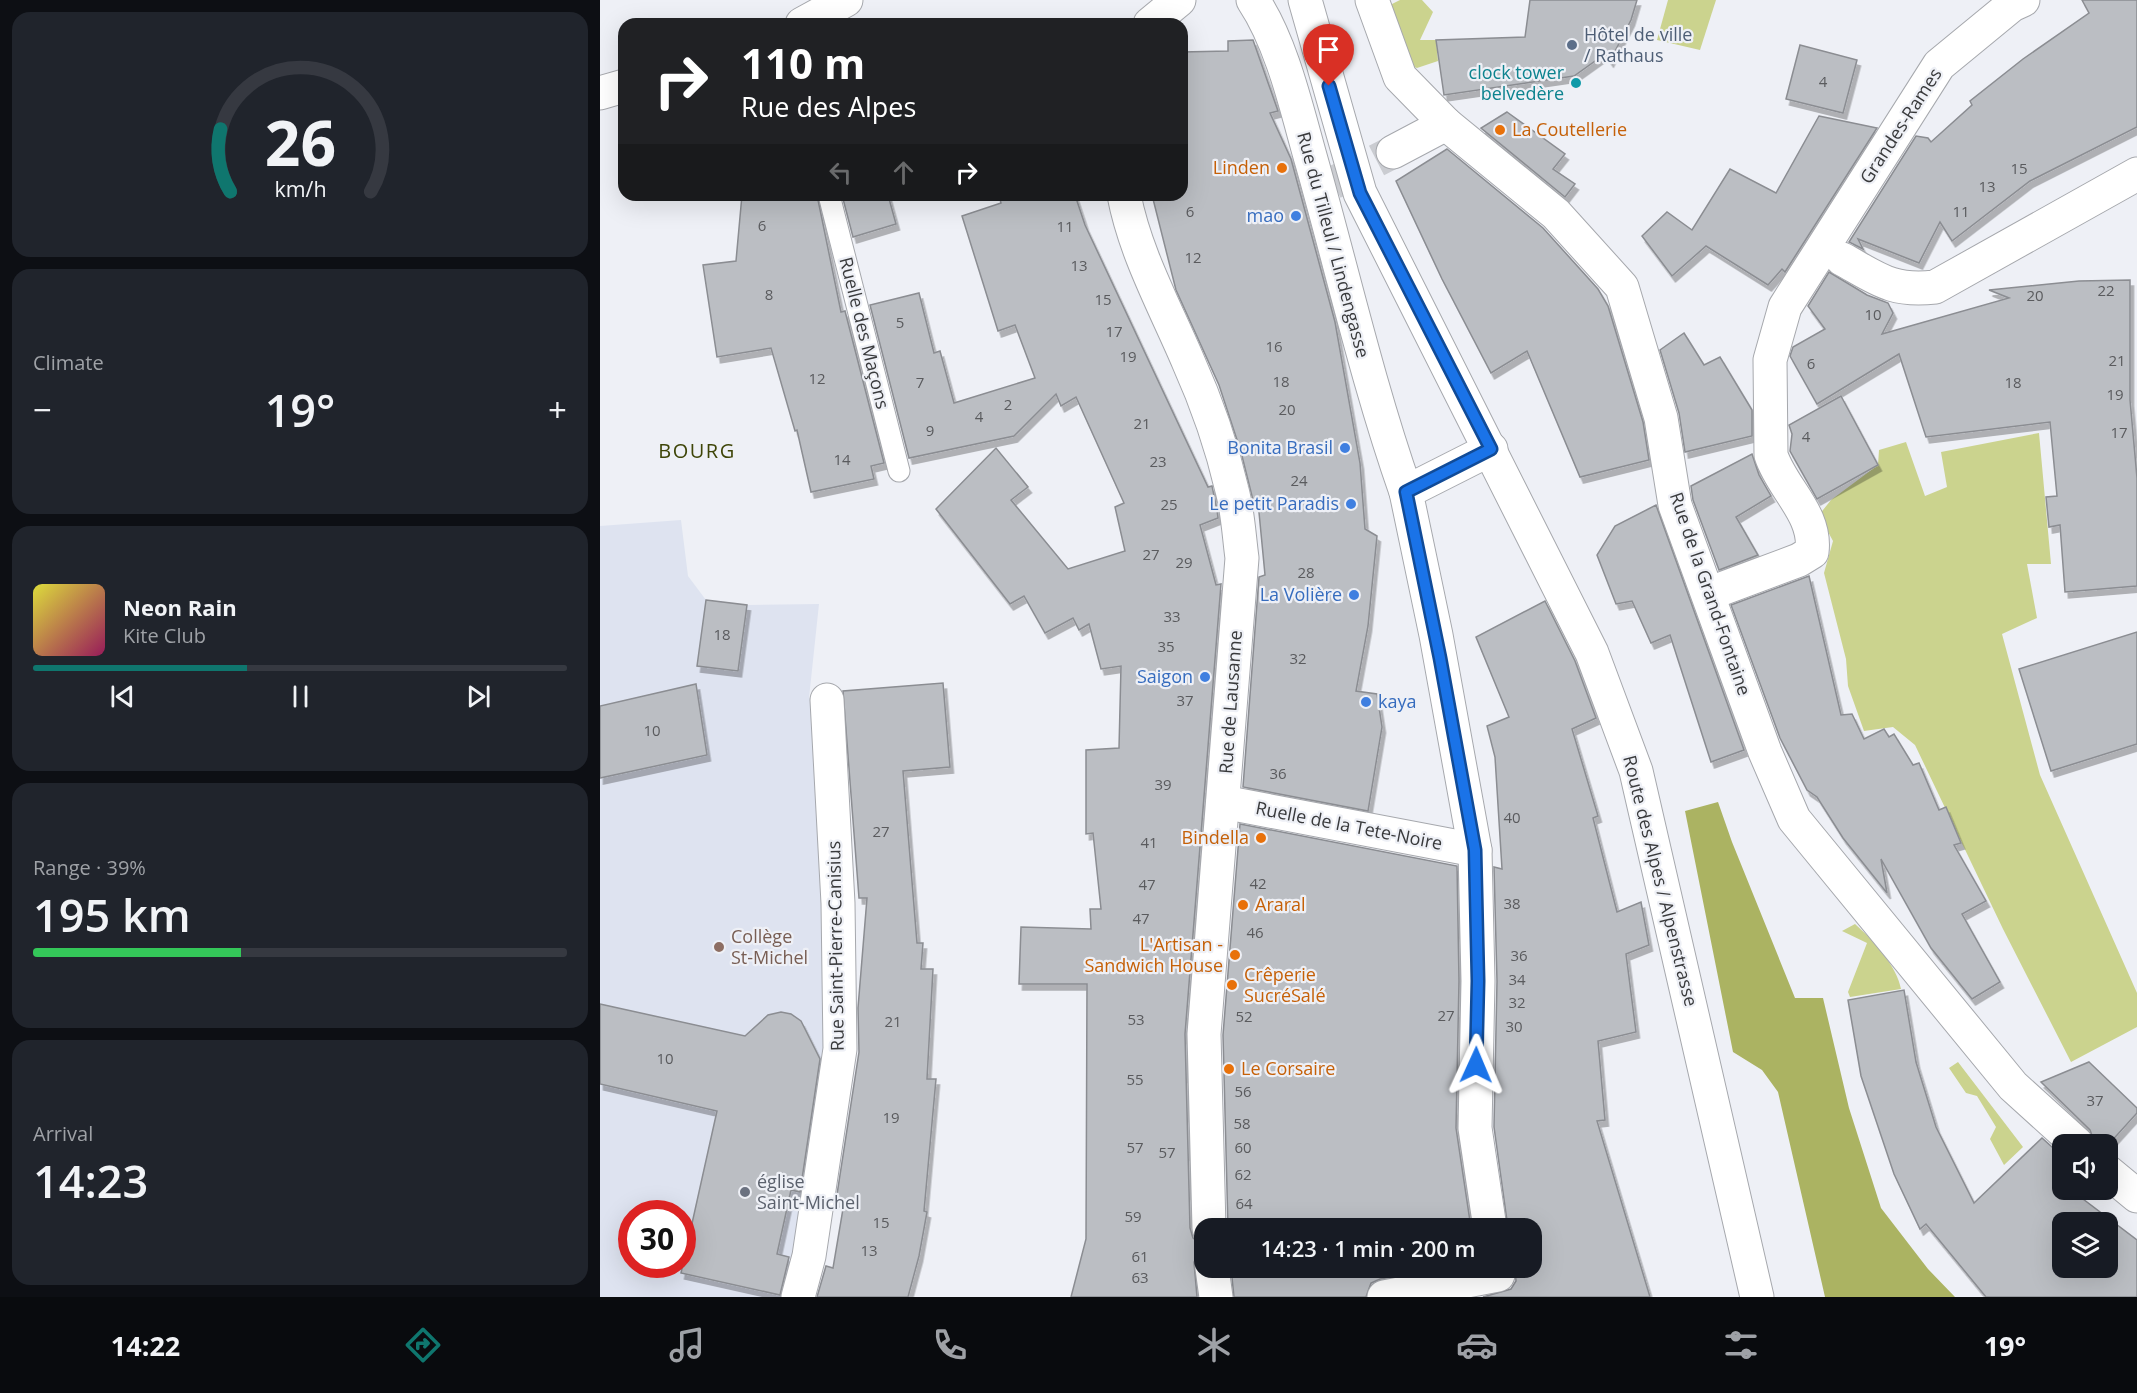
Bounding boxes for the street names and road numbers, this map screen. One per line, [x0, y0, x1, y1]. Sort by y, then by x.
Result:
street label: Grandes-Rames [1854, 63, 1947, 188]
street label: Rue du Tilleul / Lindengasse [1292, 129, 1376, 360]
street label: Ruelle des Maçons [834, 254, 895, 411]
street label: Rue de la Grand-Fontaine [1665, 489, 1757, 699]
street label: Rue de Lausanne [1213, 629, 1247, 775]
street label: Route des Alpes / Alpenstrasse [1618, 753, 1704, 1009]
street label: Ruelle de la Tete-Noire [1254, 795, 1445, 855]
street label: Rue Saint-Pierre-Canisius [821, 841, 849, 1051]

